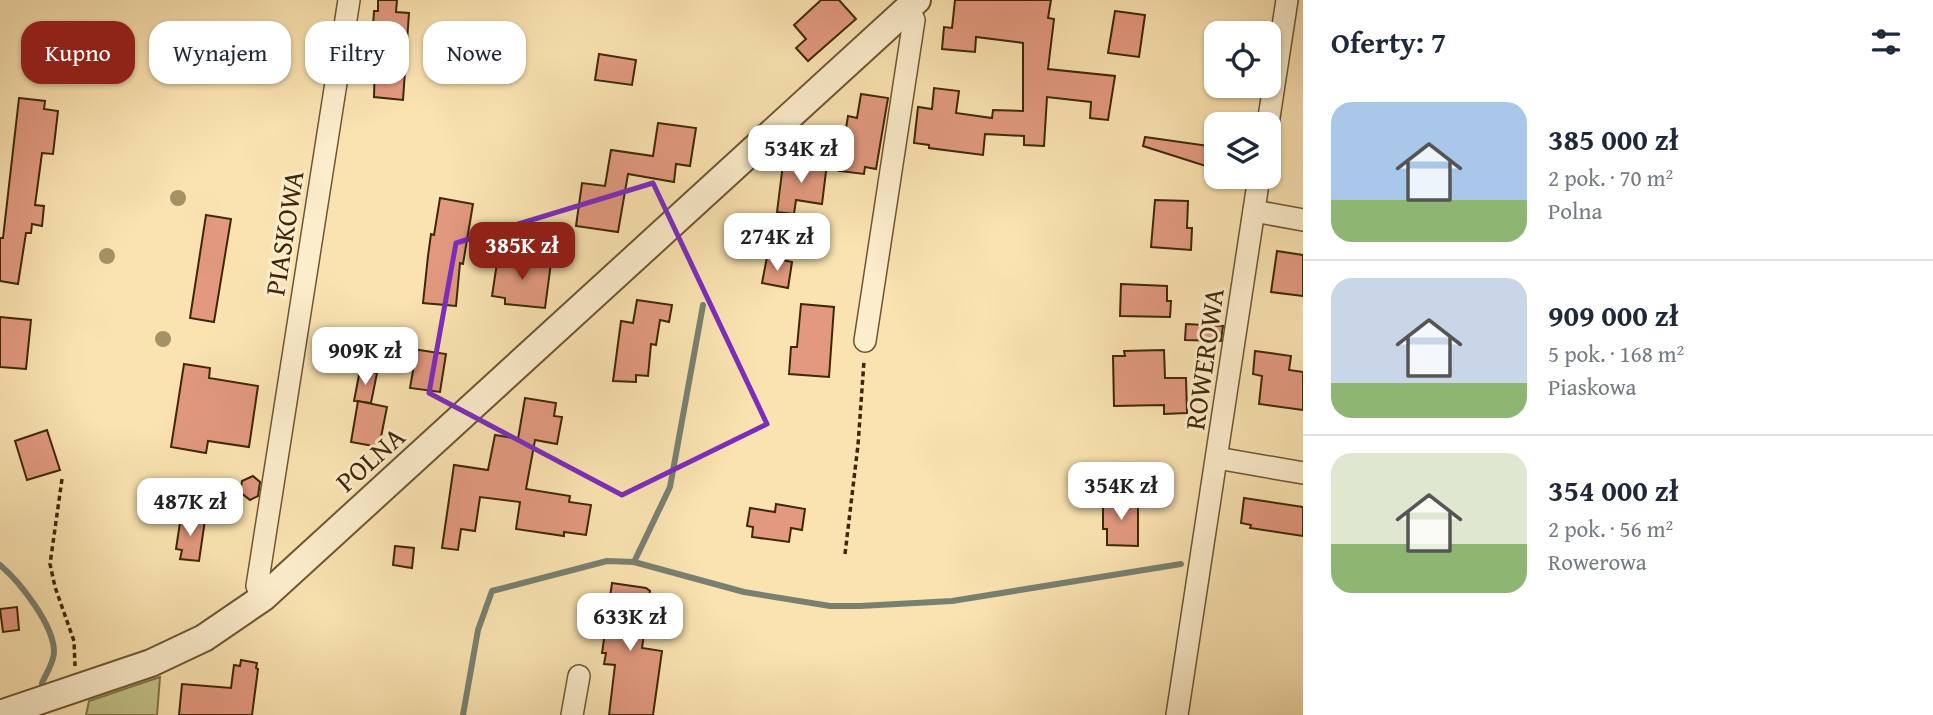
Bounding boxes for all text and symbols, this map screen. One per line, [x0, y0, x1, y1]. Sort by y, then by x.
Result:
text: Oferty: 7 [1331, 20, 1446, 64]
chip: Kupno [21, 21, 135, 84]
chip: Wynajem [149, 21, 291, 84]
chip: Filtry [305, 21, 409, 84]
chip: Nowe [423, 21, 526, 84]
map controls [1204, 21, 1281, 189]
button: locate [1204, 21, 1281, 98]
icon: filters [1867, 23, 1905, 61]
button: layers [1204, 112, 1281, 189]
text: 385 000 zł [1548, 117, 1679, 161]
pin: 534K zł [736, 125, 866, 185]
icon: home [1387, 130, 1471, 214]
text: 534K zł [764, 131, 838, 164]
text: 2 pok. · 70 m² [1548, 161, 1673, 194]
street label: PIASKOWA [253, 168, 314, 298]
text: Polna [1548, 194, 1602, 227]
pin: 274K zł [712, 214, 842, 273]
text: 274K zł [740, 219, 814, 252]
pin: 385K zł [457, 222, 587, 282]
text: 385K zł [485, 228, 559, 261]
street label: ROWEROWA [1173, 285, 1234, 433]
text: 909 000 zł [1548, 293, 1679, 337]
icon: home [1387, 306, 1471, 390]
pin: 909K zł [300, 328, 430, 387]
text: 909K zł [328, 333, 402, 366]
text: 5 pok. · 168 m² [1548, 337, 1684, 370]
text: Piaskowa [1548, 370, 1636, 403]
street label: POLNA [326, 416, 413, 501]
pin: 354K zł [1056, 462, 1186, 522]
text: 354K zł [1084, 468, 1158, 501]
text: 354 000 zł [1548, 468, 1679, 512]
pin: 487K zł [125, 478, 255, 538]
icon: home [1387, 481, 1471, 565]
text: 487K zł [153, 484, 227, 517]
text: 2 pok. · 56 m² [1548, 512, 1673, 545]
text: Rowerowa [1548, 545, 1647, 578]
pin: 633K zł [565, 594, 695, 653]
text: 633K zł [593, 599, 667, 632]

